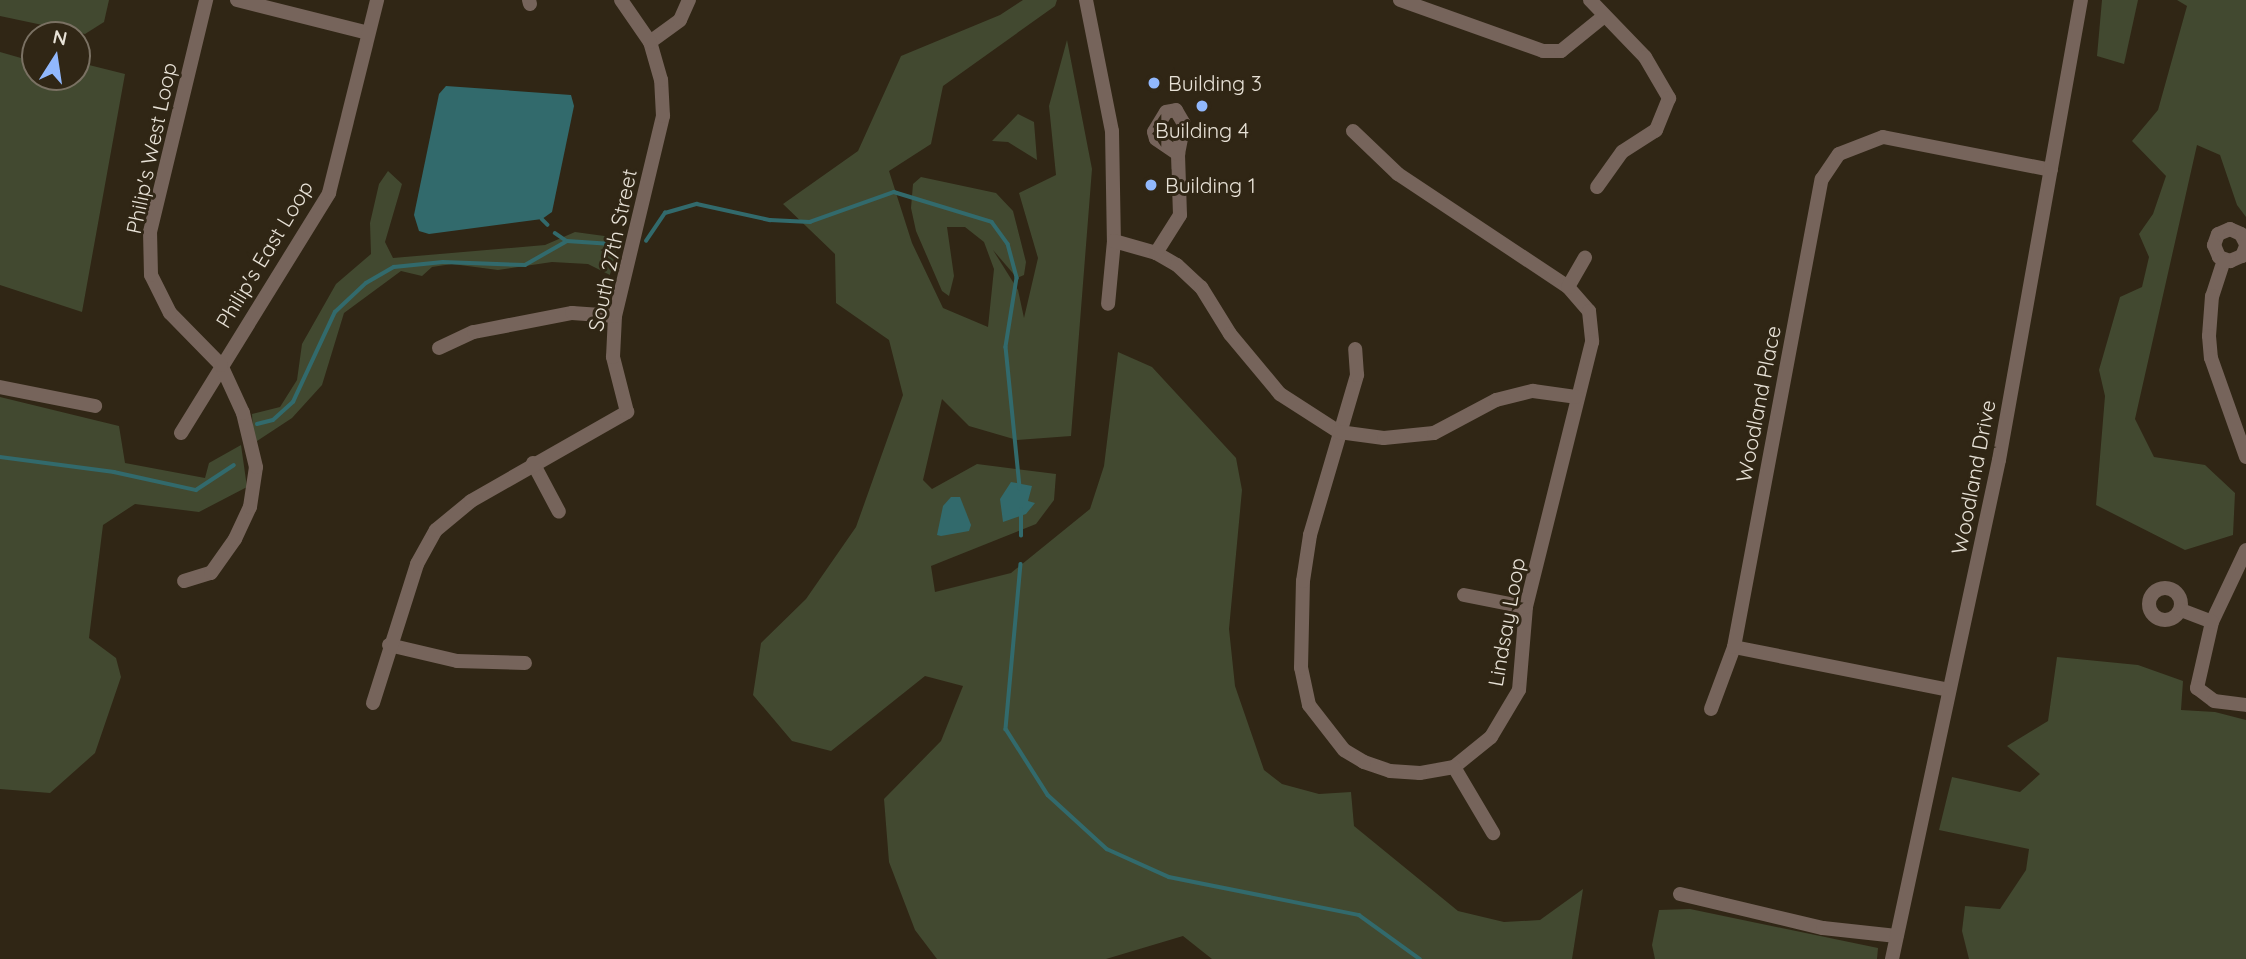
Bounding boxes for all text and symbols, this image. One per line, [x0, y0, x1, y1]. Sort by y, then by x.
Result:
north arrow [21, 21, 91, 91]
text: N [51, 24, 69, 51]
street label: Philip's West Loop [121, 60, 181, 236]
place label: Building 3 [1168, 70, 1262, 96]
marker: Building 3 [1146, 75, 1162, 91]
marker: Building 4 [1194, 98, 1210, 114]
place label: Building 4 [1155, 117, 1249, 143]
street label: South 27th Street [582, 166, 642, 334]
place label: Building 1 [1165, 172, 1256, 198]
street label: Philip's East Loop [210, 176, 318, 332]
marker: Building 1 [1143, 177, 1159, 193]
street label: Woodland Place [1730, 324, 1786, 484]
street label: Woodland Drive [1946, 398, 2000, 556]
street label: Lindsay Loop [1482, 556, 1530, 688]

